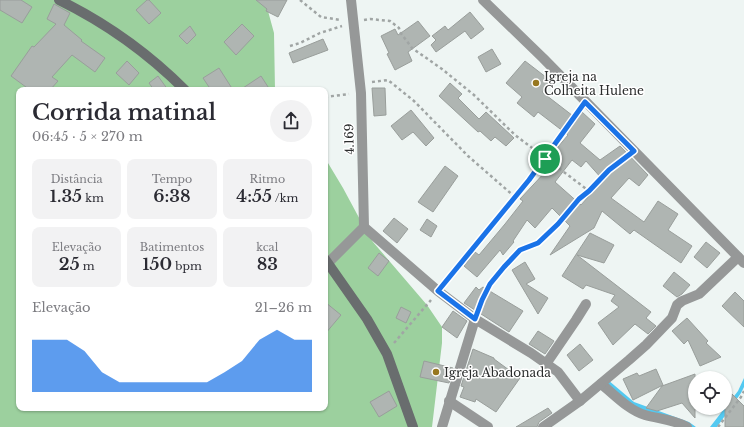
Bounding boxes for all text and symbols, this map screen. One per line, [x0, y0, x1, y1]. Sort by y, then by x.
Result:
place label: Igreja na Colheita Hulene [544, 69, 644, 98]
marker: Igreja na Colheita Hulene [531, 78, 541, 88]
text: Corrida matinal [32, 99, 216, 126]
button: share [270, 100, 312, 142]
street label: 4.169 [341, 123, 357, 155]
text: 06:45 · 5 × 270 m [32, 128, 143, 145]
pin [528, 142, 562, 176]
icon: arrive [534, 148, 556, 170]
text: Distância [51, 172, 103, 186]
text: Tempo [152, 172, 192, 186]
text: Ritmo [250, 172, 285, 186]
text: 1.35 [49, 186, 82, 207]
text: 6:38 [153, 186, 191, 207]
text: 4:55 [236, 186, 272, 207]
text: km [82, 191, 104, 205]
text: /km [272, 191, 298, 205]
text: Elevação [52, 240, 101, 254]
text: Batimentos [140, 240, 204, 254]
text: kcal [256, 240, 278, 254]
text: 25 [59, 254, 80, 275]
text: 150 [142, 254, 172, 275]
text: 83 [257, 254, 278, 275]
text: m [80, 259, 95, 273]
text: bpm [172, 259, 202, 273]
text: Elevação [32, 299, 91, 316]
text: 21–26 m [255, 299, 312, 316]
place label: Igreja Abadonada [444, 365, 551, 380]
marker: Igreja Abadonada [431, 367, 441, 377]
map controls [688, 371, 732, 415]
button: locate [688, 371, 732, 415]

